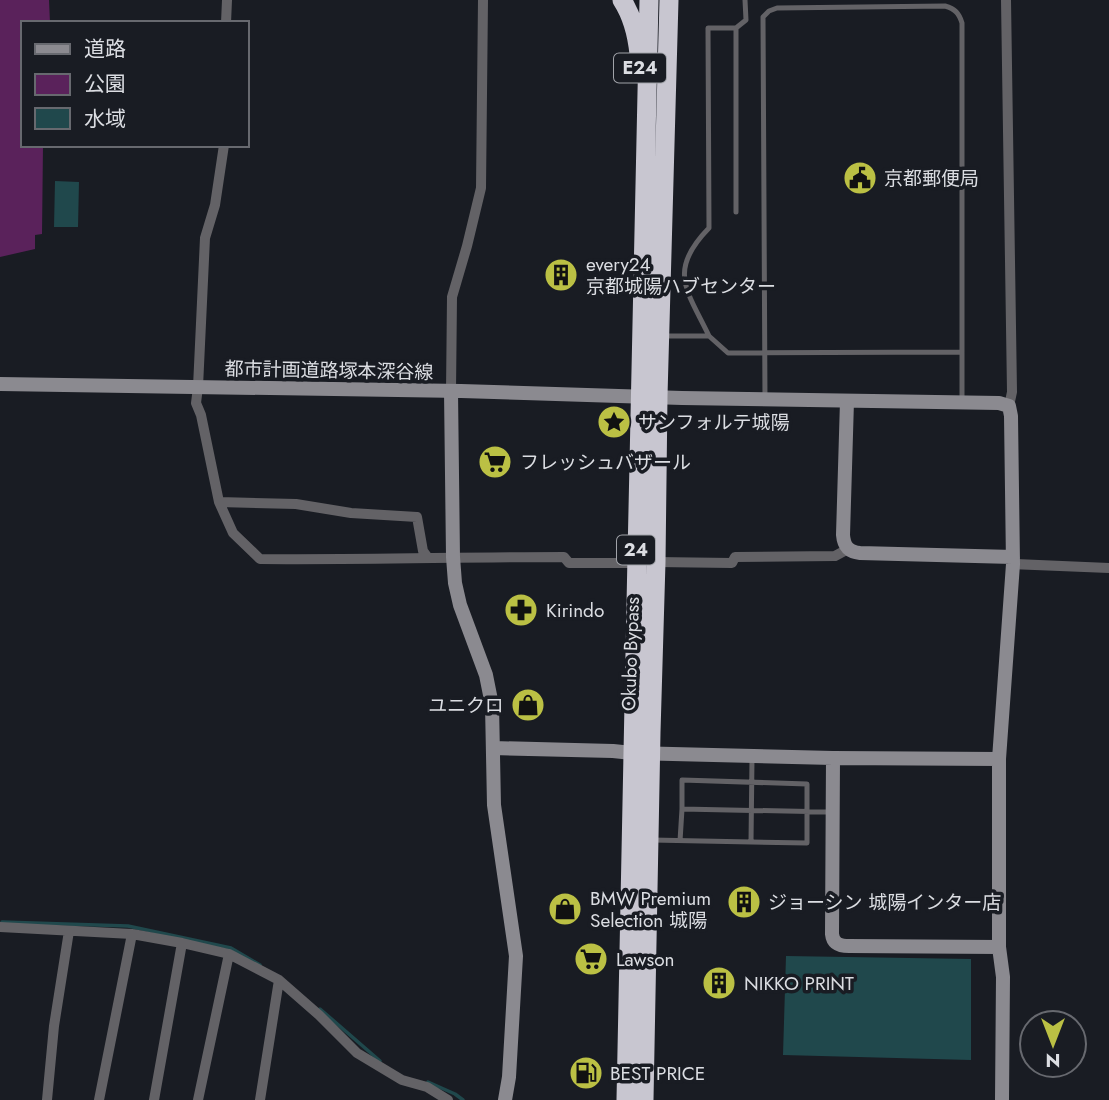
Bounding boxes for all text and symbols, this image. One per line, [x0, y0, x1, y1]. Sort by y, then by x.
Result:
legend [21, 21, 248, 147]
text: 道路 [84, 34, 126, 64]
road number: E24 [614, 54, 666, 82]
text: 公園 [84, 69, 126, 99]
text: 水域 [84, 104, 126, 134]
public building icon: 京都郵便局 [841, 159, 879, 197]
place label: 京都郵便局 [884, 165, 979, 192]
place label: every24 京都城陽ハブセンター [586, 251, 776, 300]
building icon: every24 京都城陽ハブセンター [542, 256, 580, 294]
street label: 都市計画道路塚本深谷線 [224, 355, 434, 386]
place icon: サンフォルテ城陽 [595, 403, 633, 441]
place label: サンフォルテ城陽 [638, 409, 789, 436]
supermarket icon: フレッシュバザール [476, 443, 514, 481]
place label: フレッシュバザール [520, 449, 691, 476]
road number: 24 [617, 536, 655, 564]
pharmacy icon: Kirindo [502, 591, 540, 629]
street label: Okubo Bypass [615, 596, 646, 712]
place label: Kirindo [546, 597, 604, 624]
shop icon: ユニクロ [509, 686, 547, 724]
place label: ユニクロ [428, 692, 504, 719]
building icon: ジョーシン 城陽インター店 [725, 883, 763, 921]
place label: BMW Premium Selection 城陽 [590, 885, 711, 934]
place label: ジョーシン 城陽インター店 [768, 889, 1001, 916]
shop icon: BMW Premium Selection 城陽 [546, 890, 584, 928]
supermarket icon: Lawson [572, 940, 610, 978]
place label: Lawson [616, 946, 675, 973]
building icon: NIKKO PRINT [700, 964, 738, 1002]
place label: NIKKO PRINT [744, 970, 854, 997]
north arrow [1018, 1009, 1088, 1079]
text: N [1045, 1047, 1061, 1074]
fuel station icon: BEST PRICE [567, 1054, 605, 1092]
place label: BEST PRICE [610, 1060, 705, 1087]

